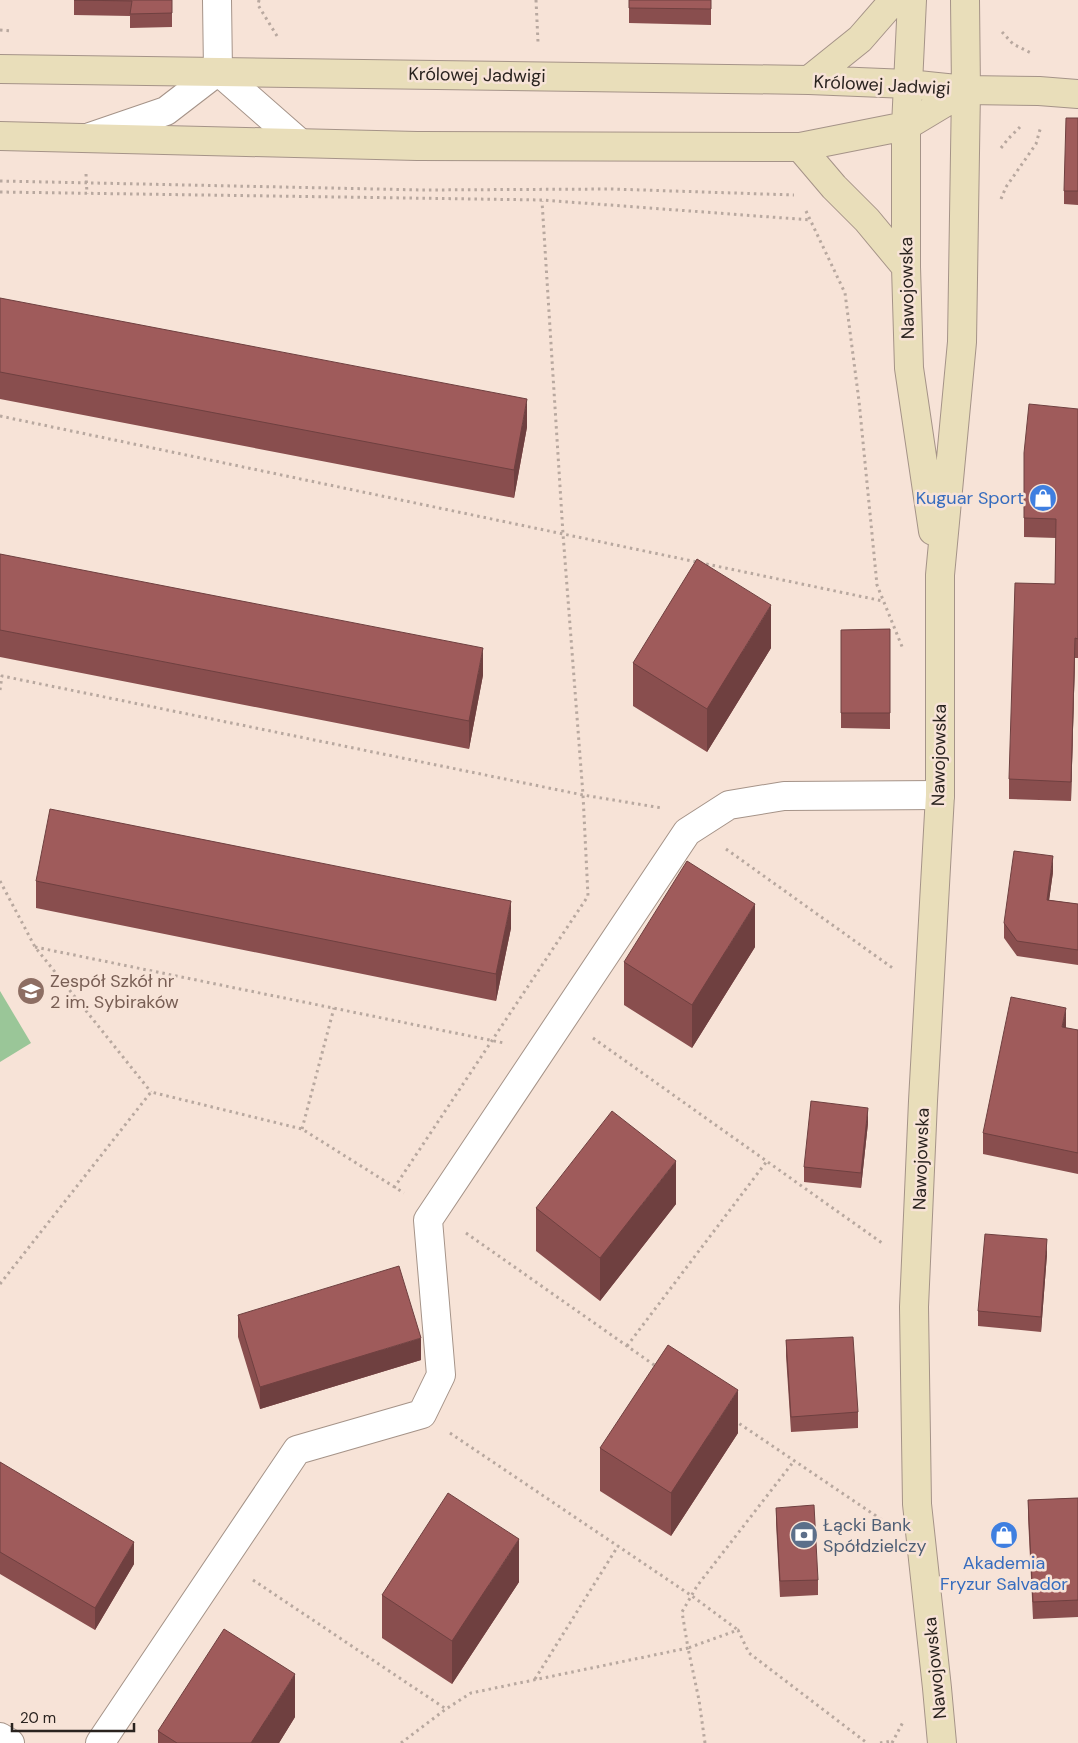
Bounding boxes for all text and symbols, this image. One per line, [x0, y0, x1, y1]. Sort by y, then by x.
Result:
street label: Królowej Jadwigi [408, 62, 546, 88]
street label: Królowej Jadwigi [813, 69, 951, 101]
street label: Nawojowska [894, 237, 920, 339]
shop icon: Kuguar Sport [1028, 483, 1058, 513]
place label: Kuguar Sport [916, 486, 1024, 510]
street label: Nawojowska [926, 704, 952, 806]
place label: Zespół Szkół nr 2 im. Sybiraków [50, 969, 179, 1014]
school or university icon: Zespół Szkół nr 2 im. Sybiraków [16, 976, 46, 1006]
street label: Nawojowska [907, 1107, 935, 1211]
place label: Łącki Bank Spółdzielczy [823, 1513, 927, 1558]
bank icon: Łącki Bank Spółdzielczy [789, 1520, 819, 1550]
shop icon: Akademia Fryzur Salvador [989, 1520, 1019, 1550]
place label: Akademia Fryzur Salvador [940, 1551, 1068, 1596]
street label: Nawojowska [918, 1616, 952, 1720]
scale bar [12, 1700, 135, 1732]
text: 20 m [20, 1708, 56, 1728]

